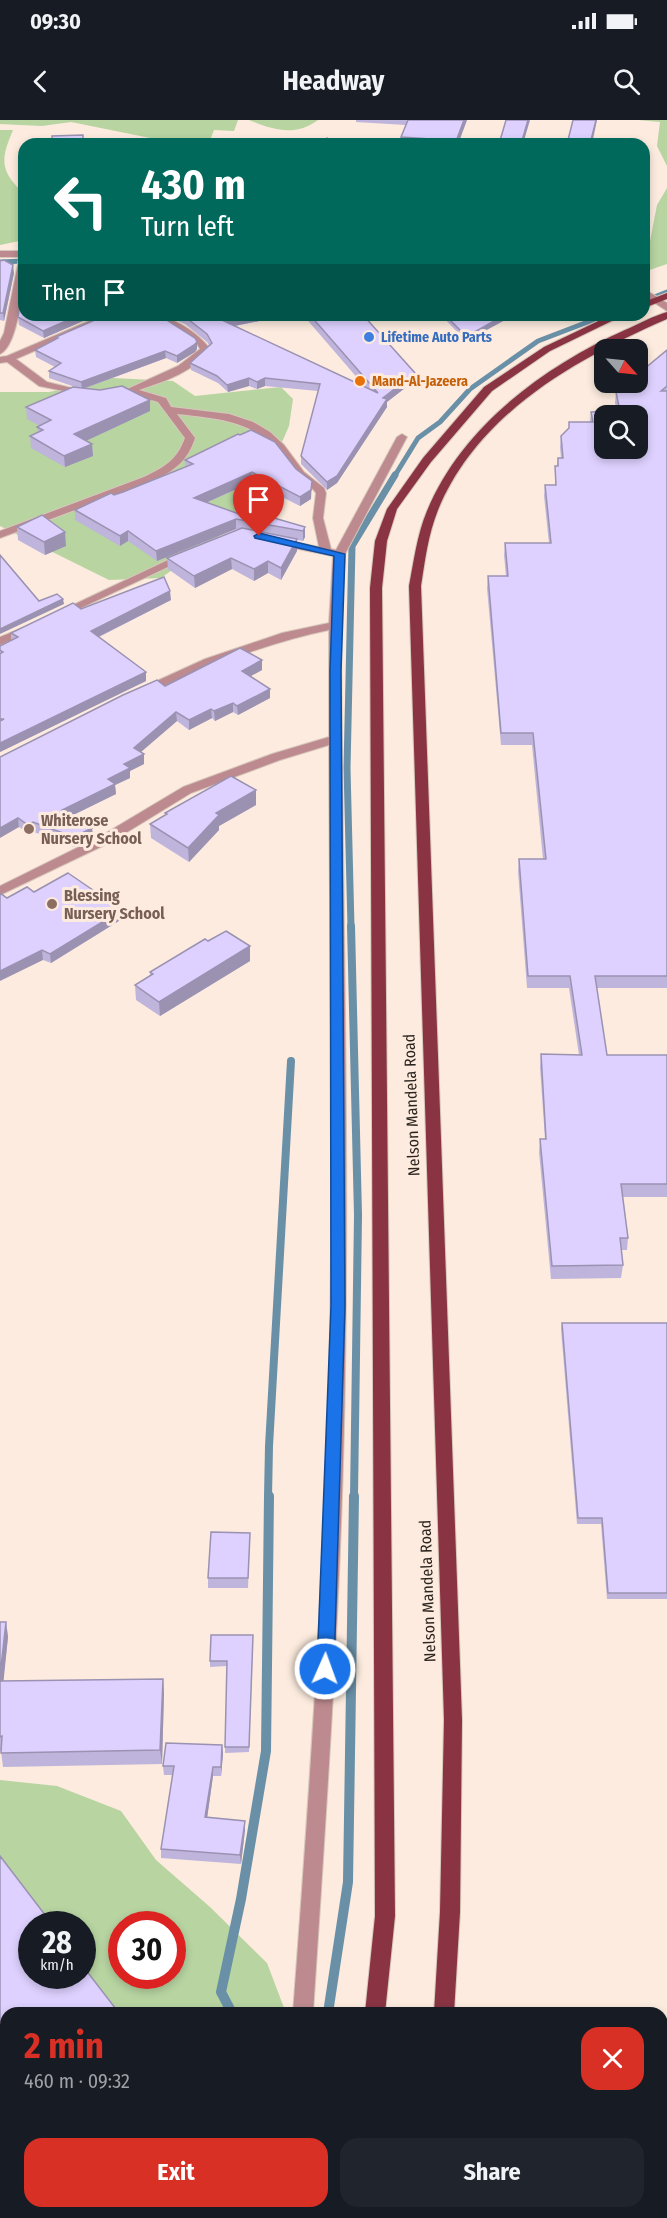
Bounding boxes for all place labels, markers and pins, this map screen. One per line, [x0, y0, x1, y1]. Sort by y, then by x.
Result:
place label: Lifetime Auto Parts [381, 329, 492, 346]
marker: Lifetime Auto Parts [362, 330, 376, 344]
place label: Mand-Al-Jazeera [372, 373, 468, 390]
marker: Mand-Al-Jazeera [353, 374, 367, 388]
pin [233, 474, 284, 536]
place label: Whiterose Nursery School [41, 811, 142, 848]
marker: Whiterose Nursery School [22, 822, 36, 836]
place label: Blessing Nursery School [64, 886, 165, 923]
marker: Blessing Nursery School [45, 897, 59, 911]

